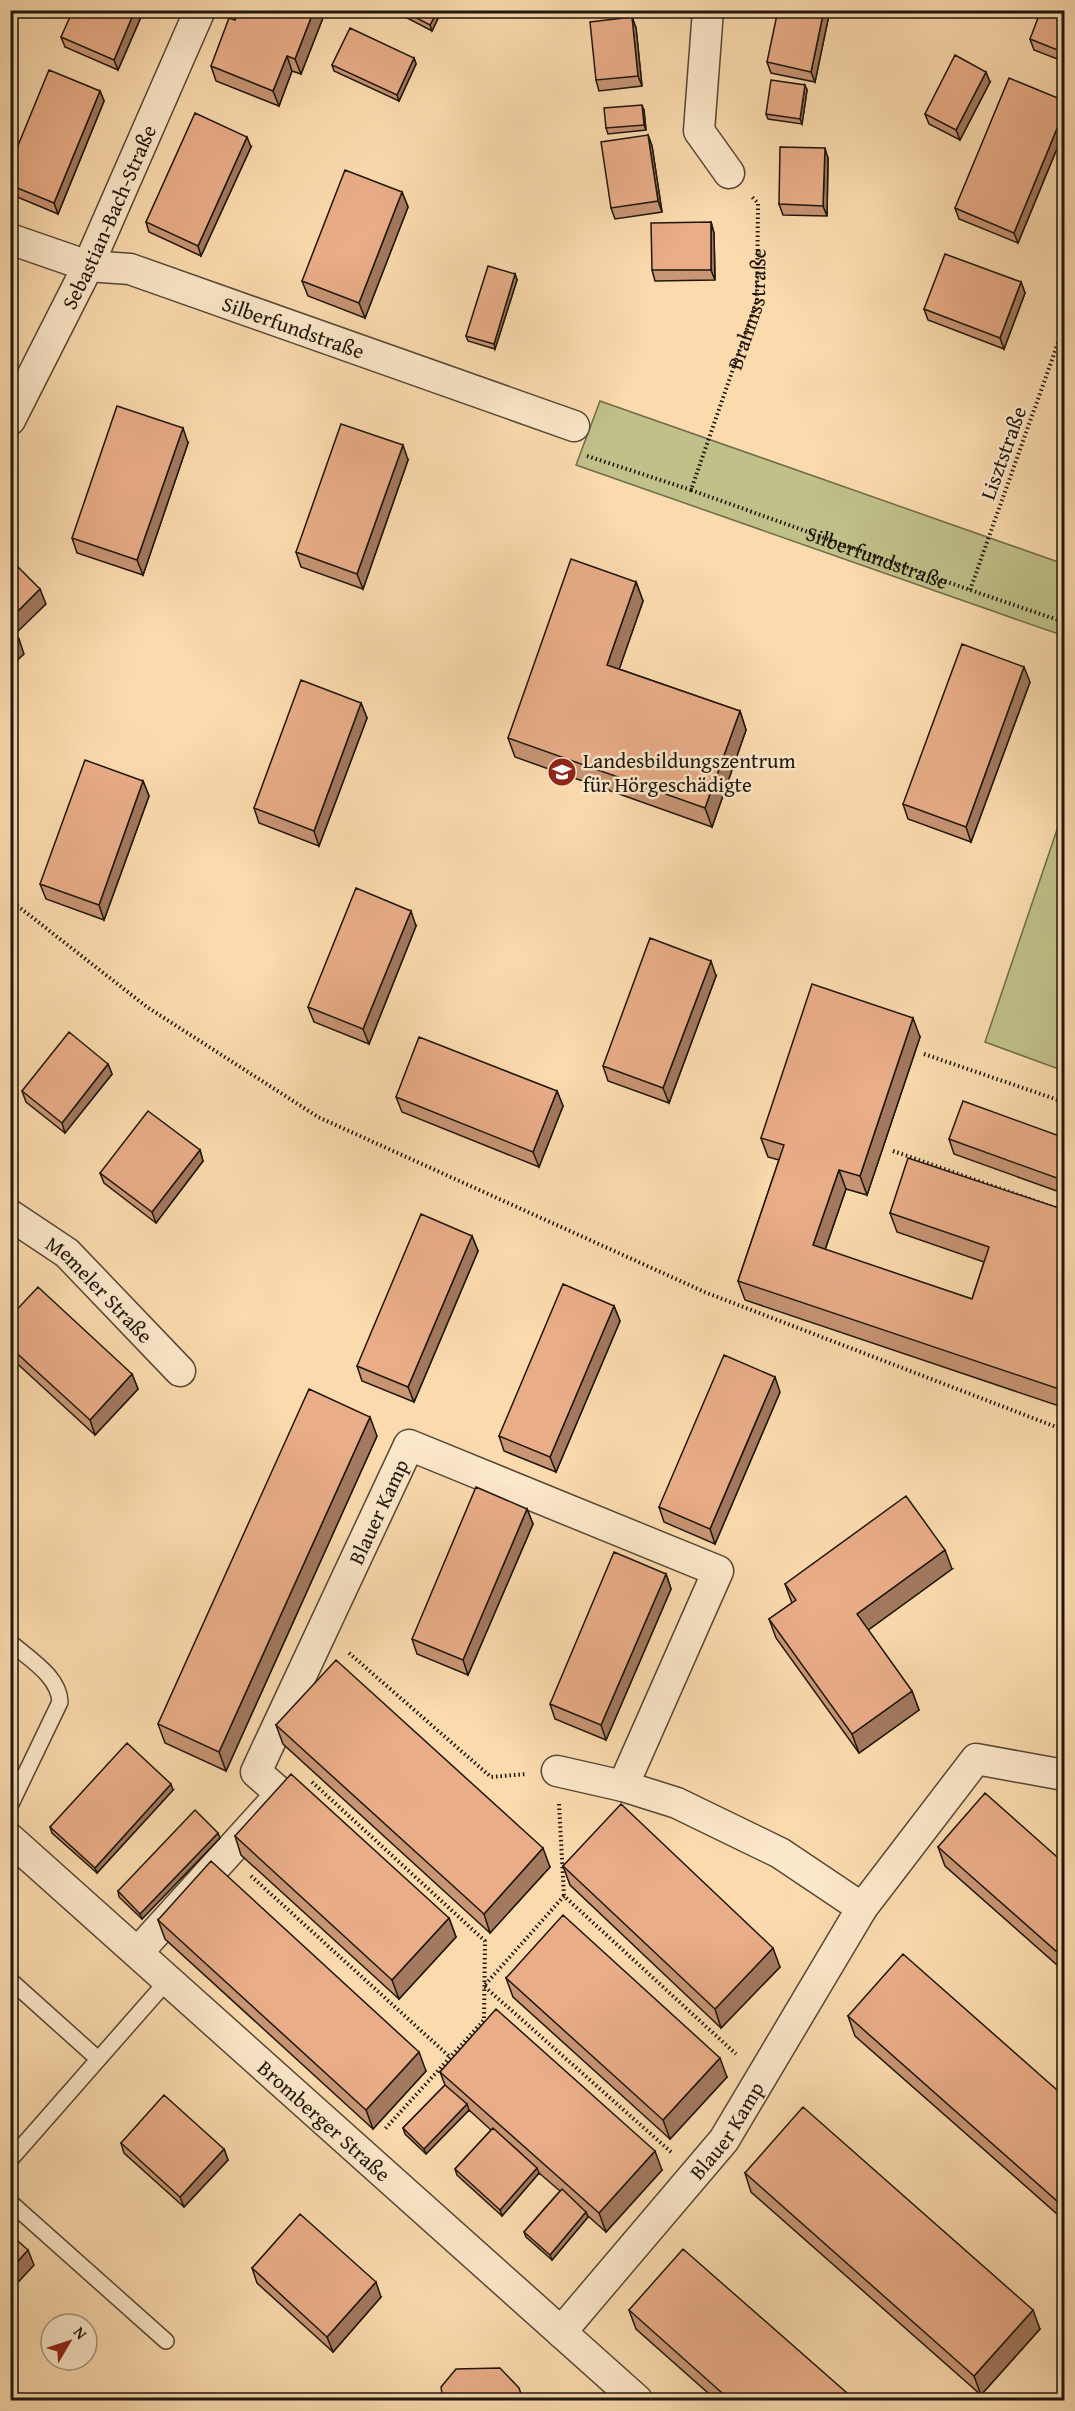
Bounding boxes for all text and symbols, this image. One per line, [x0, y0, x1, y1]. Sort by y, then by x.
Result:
street label: Sebastian-Bach-Straße [53, 119, 164, 314]
street label: Brahmsstraße [719, 248, 773, 374]
street label: Silberfundstraße [218, 287, 369, 366]
street label: Lisztstraße [972, 402, 1034, 504]
street label: Silberfundstraße [802, 517, 953, 597]
place label: Landesbildungszentrum für Hörgeschädigte [583, 745, 796, 800]
school or university icon: Landesbildungszentrum für Hörgeschädigte [546, 756, 578, 788]
street label: Memeler Straße [40, 1228, 161, 1350]
street label: Blauer Kamp [340, 1454, 416, 1569]
street label: Bromberger Straße [251, 2052, 398, 2189]
street label: Blauer Kamp [681, 2076, 771, 2186]
north arrow [39, 2312, 99, 2372]
text: N [68, 2321, 94, 2345]

